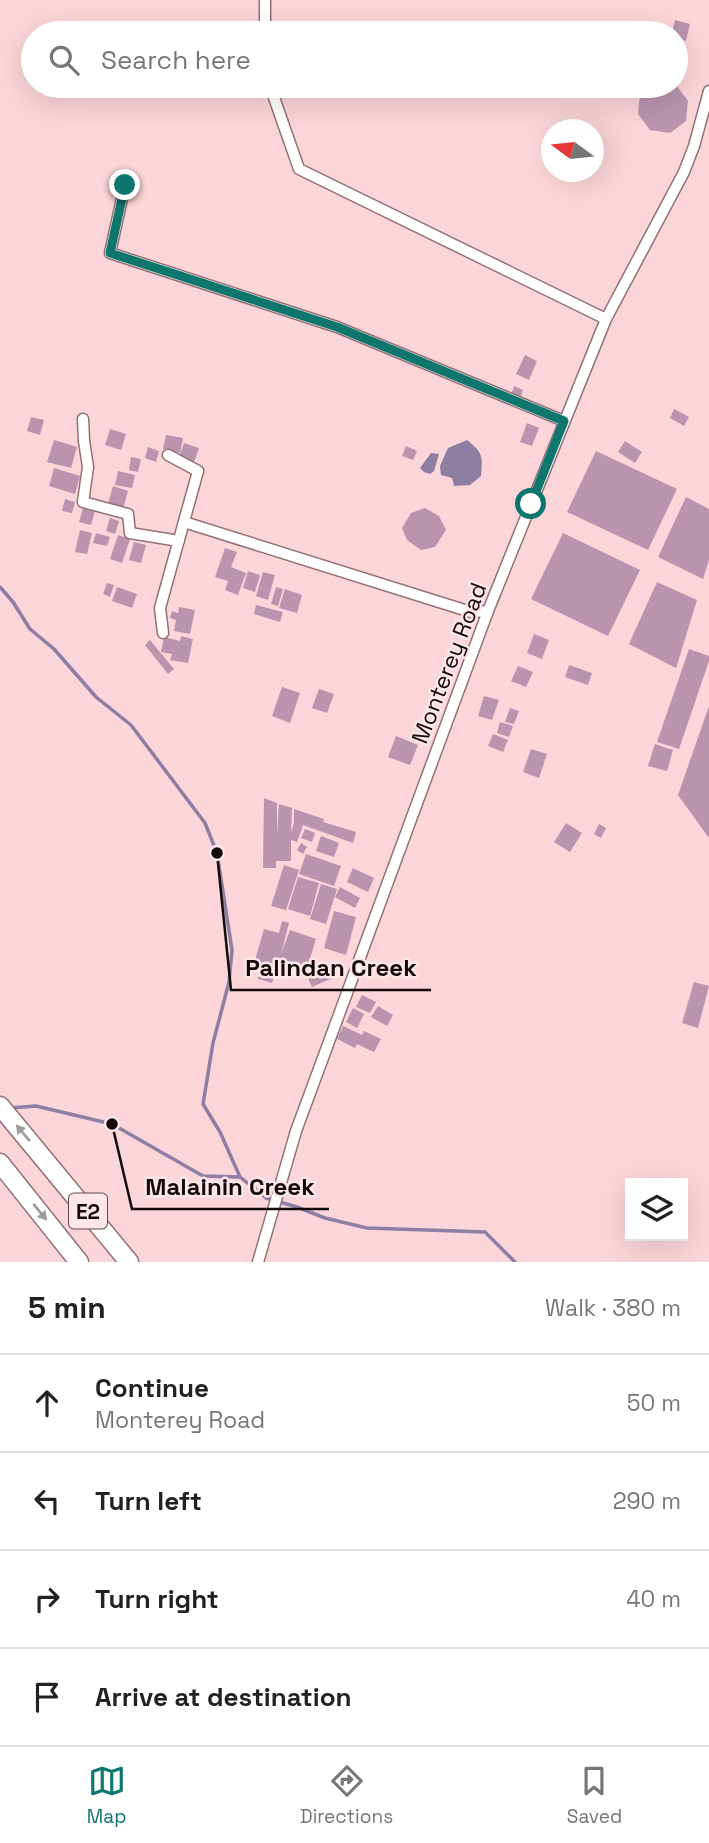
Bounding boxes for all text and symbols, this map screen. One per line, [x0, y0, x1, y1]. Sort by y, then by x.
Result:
search box [21, 21, 688, 98]
icon: search [45, 41, 83, 79]
text: Search here [101, 43, 251, 77]
north arrow [541, 119, 604, 182]
route end [109, 169, 140, 200]
route start [515, 488, 546, 519]
street label: Monterey Road [405, 578, 493, 748]
callout: Palindan Creek [231, 945, 431, 990]
text: Palindan Creek [245, 952, 417, 983]
one-way arrow [15, 1124, 31, 1142]
callout: Malainin Creek [132, 1164, 329, 1209]
text: Malainin Creek [145, 1171, 315, 1202]
map controls [625, 1178, 688, 1241]
button: layers [625, 1178, 688, 1241]
road number: E2 [69, 1194, 107, 1228]
one-way arrow [32, 1203, 47, 1221]
text: 5 min [28, 1288, 106, 1327]
text: Walk · 380 m [545, 1293, 681, 1323]
text: Continue [95, 1371, 209, 1405]
icon: ahead [28, 1384, 66, 1422]
text: 50 m [627, 1388, 681, 1418]
text: Monterey Road [95, 1405, 265, 1435]
icon: left [28, 1482, 66, 1520]
text: Turn left [95, 1484, 202, 1518]
text: 290 m [613, 1486, 681, 1516]
icon: right [28, 1580, 66, 1618]
text: Turn right [95, 1582, 219, 1616]
text: 40 m [626, 1584, 681, 1614]
icon: arrive [28, 1678, 66, 1716]
text: Arrive at destination [95, 1680, 352, 1714]
tab: Map [87, 1762, 126, 1829]
tab: Directions [300, 1762, 393, 1829]
tab: Saved [567, 1762, 622, 1829]

